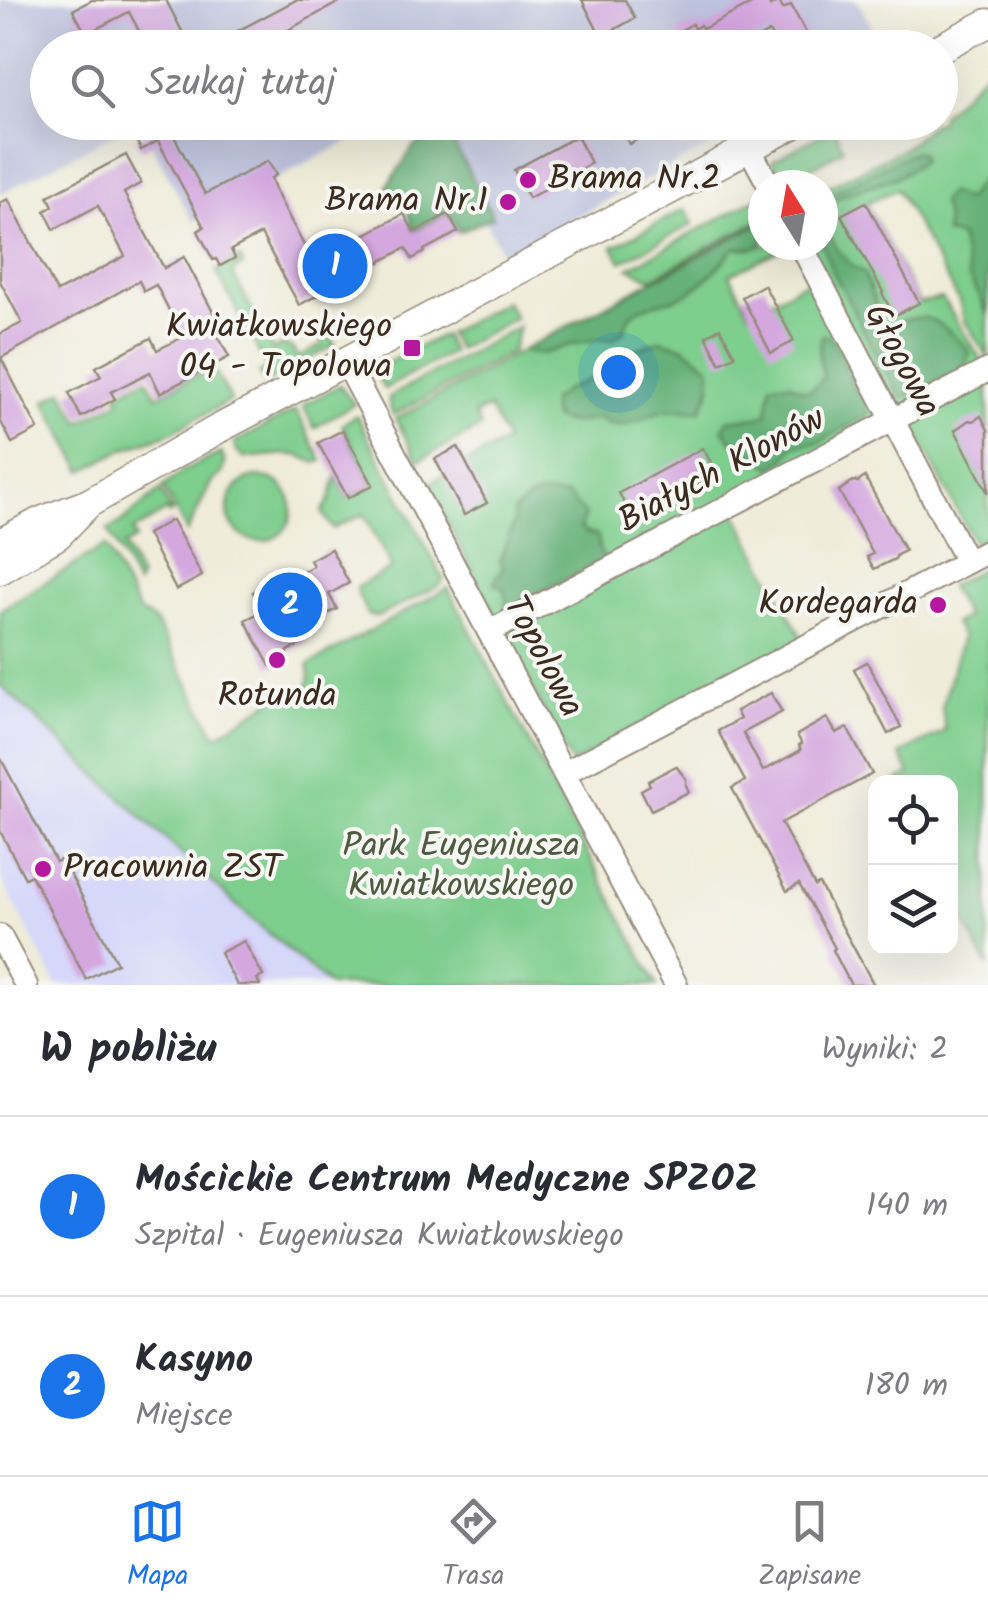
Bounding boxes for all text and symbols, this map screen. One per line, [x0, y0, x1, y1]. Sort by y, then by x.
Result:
search box [30, 30, 958, 140]
text: Szukaj tutaj [145, 55, 336, 115]
icon: search [65, 58, 120, 113]
place label: Brama Nr.2 [548, 152, 721, 208]
marker: Brama Nr.2 [517, 169, 539, 191]
north arrow [748, 170, 838, 260]
place label: Brama Nr.1 [325, 174, 488, 230]
marker: Brama Nr.1 [497, 191, 519, 213]
pin: 1 [302, 228, 368, 304]
street label: Głogowa [848, 294, 954, 428]
place label: Kwiatkowskiego 04 - Topolowa [166, 300, 392, 396]
marker: Kwiatkowskiego 04 - Topolowa [401, 337, 423, 359]
your location [593, 347, 644, 398]
street label: Białych Klonów [608, 393, 836, 549]
pin: 2 [258, 568, 322, 642]
place label: Kordegarda [758, 577, 918, 633]
street label: Topolowa [486, 586, 598, 728]
marker: Kordegarda [927, 594, 949, 616]
marker: Rotunda [266, 649, 288, 671]
place label: Rotunda [217, 669, 337, 725]
map controls [868, 775, 958, 955]
button: locate [868, 775, 958, 865]
park label: Park Eugeniusza Kwiatkowskiego [342, 819, 580, 915]
place label: Pracownia ZST [63, 841, 285, 897]
marker: Pracownia ZST [32, 858, 54, 880]
button: layers [868, 865, 958, 955]
text: W pobliżu [40, 1017, 216, 1084]
text: Wyniki: 2 [821, 1025, 948, 1076]
text: Mościckie Centrum Medyczne SPZOZ [135, 1151, 759, 1211]
text: 1 [68, 1181, 77, 1232]
text: 140 m [866, 1181, 948, 1232]
text: Szpital · Eugeniusza Kwiatkowskiego [135, 1211, 624, 1262]
text: Kasyno [135, 1331, 253, 1391]
text: 2 [63, 1361, 82, 1412]
text: 180 m [864, 1361, 948, 1412]
text: Miejsce [135, 1391, 233, 1442]
tab: Mapa [127, 1494, 189, 1599]
tab: Trasa [442, 1494, 505, 1599]
tab: Zapisane [758, 1494, 861, 1599]

